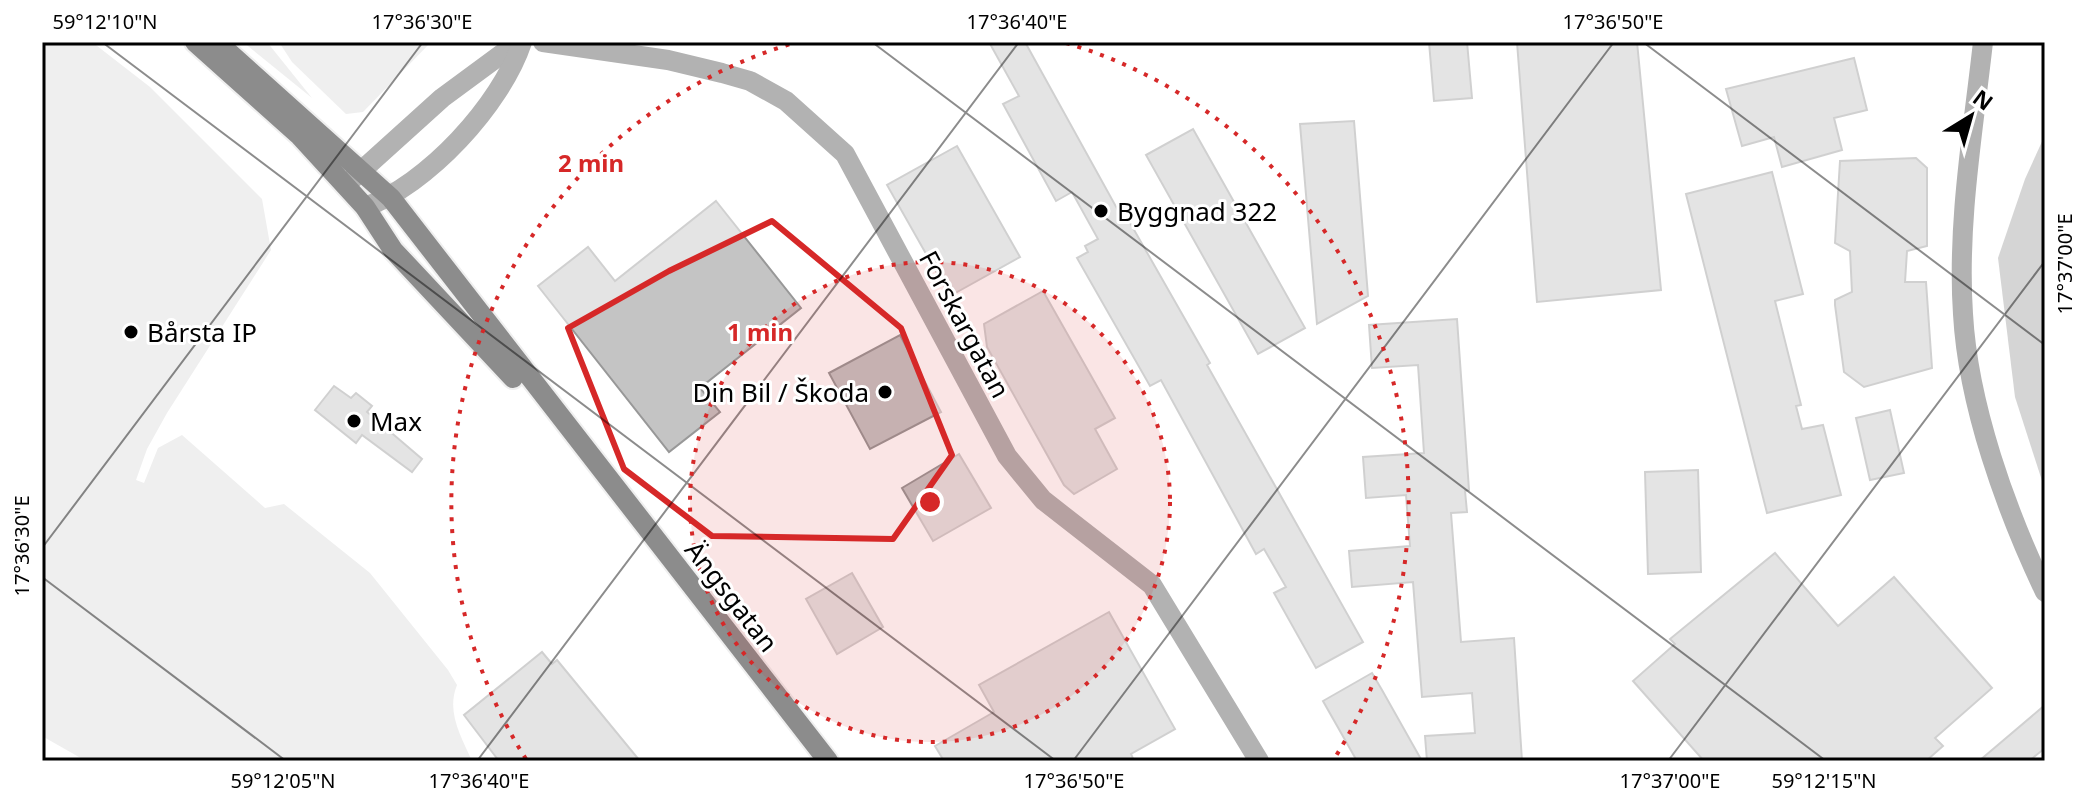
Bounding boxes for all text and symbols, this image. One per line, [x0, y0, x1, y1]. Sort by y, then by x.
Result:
text: 59°12'10"N [52, 8, 158, 35]
text: 17°36'30"E [372, 8, 472, 35]
text: 17°36'40"E [967, 8, 1067, 35]
text: 17°36'50"E [1563, 8, 1663, 35]
north arrow [1931, 76, 2011, 156]
text: N [1967, 82, 2000, 117]
text: 2 min [558, 146, 624, 179]
place label: Byggnad 322 [1117, 193, 1277, 229]
marker: Byggnad 322 [1092, 202, 1110, 220]
text: 17°37'00"E [2051, 214, 2078, 314]
street label: Forskargatan [911, 244, 1019, 404]
place label: Bårsta IP [147, 314, 257, 350]
text: 1 min [727, 315, 793, 348]
marker: Bårsta IP [122, 323, 140, 341]
place label: Din Bil / Škoda [693, 374, 869, 410]
marker: Din Bil / Škoda [876, 383, 894, 401]
place label: Max [370, 403, 422, 439]
marker: Max [345, 412, 363, 430]
centre of rings [916, 488, 944, 516]
text: 17°36'30"E [8, 496, 35, 596]
street label: Ängsgatan [677, 533, 787, 659]
text: 59°12'05"N [230, 767, 336, 794]
text: 17°36'40"E [429, 767, 529, 794]
text: 17°36'50"E [1024, 767, 1124, 794]
text: 17°37'00"E [1620, 767, 1720, 794]
text: 59°12'15"N [1771, 767, 1877, 794]

